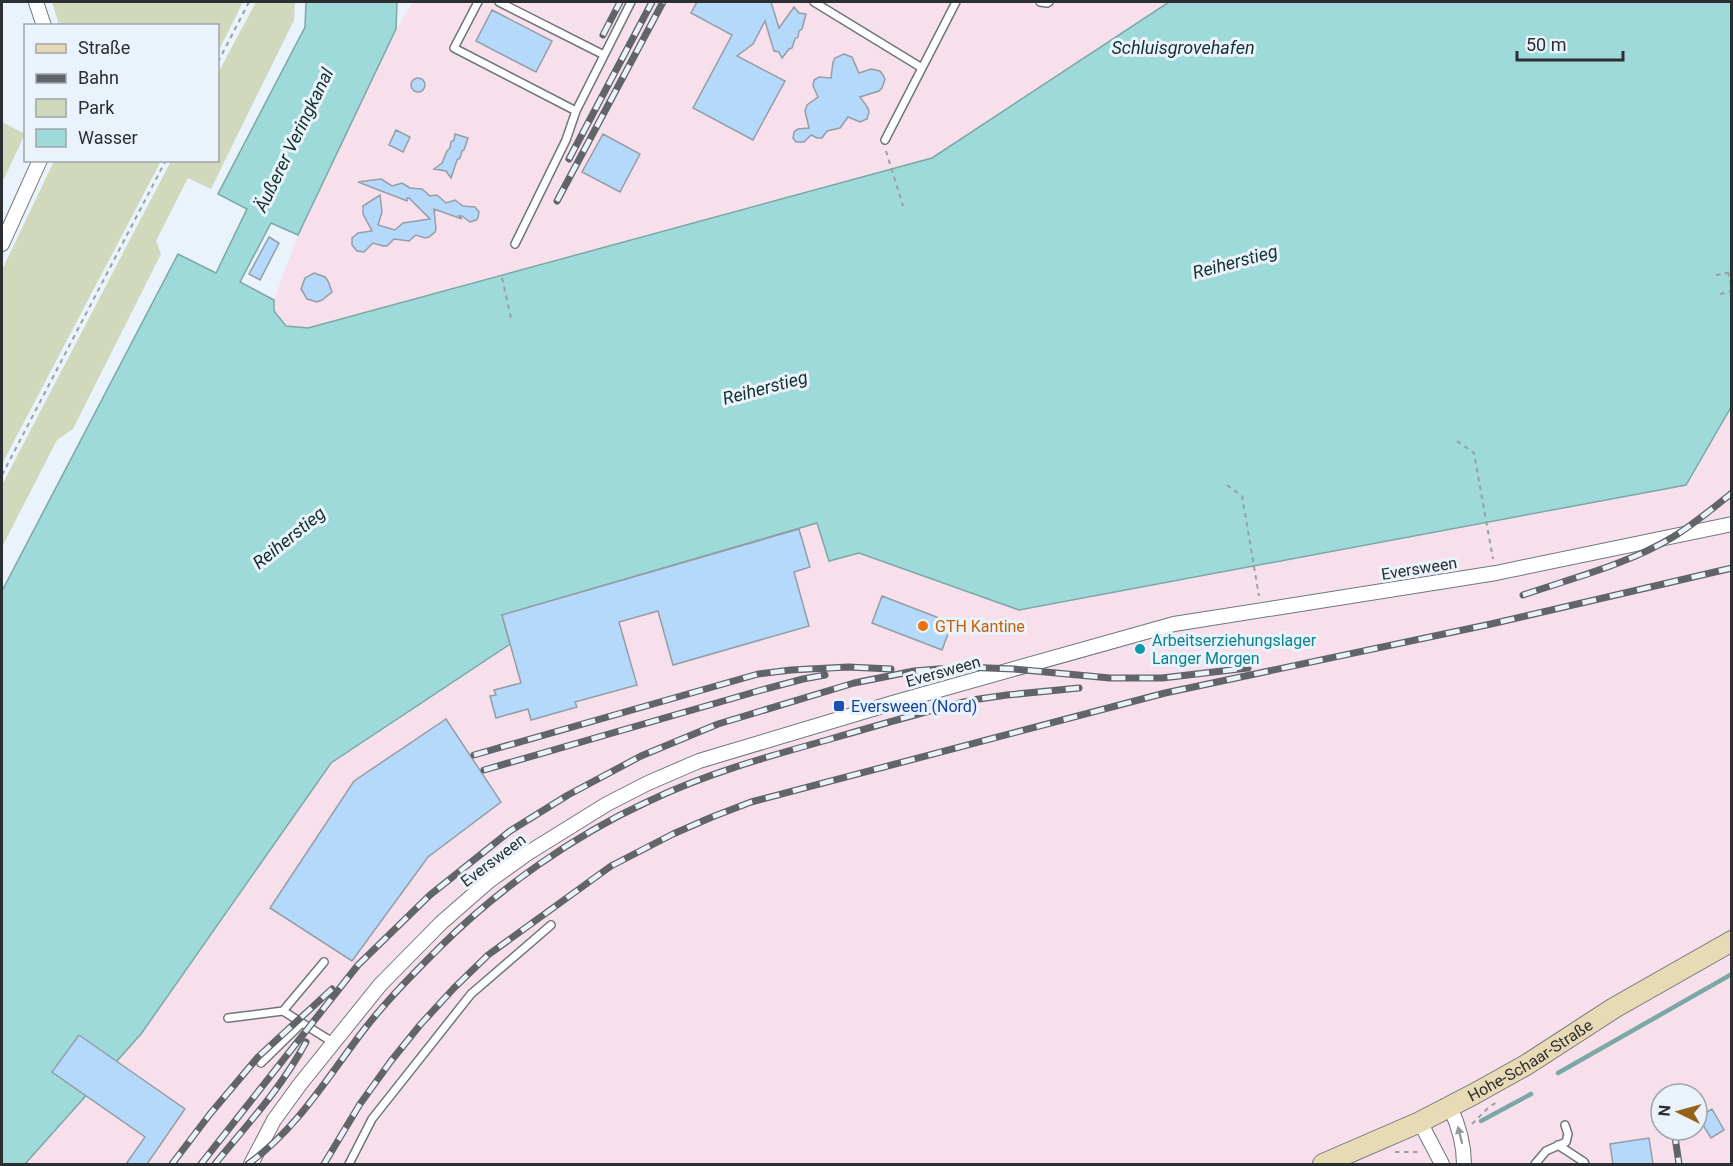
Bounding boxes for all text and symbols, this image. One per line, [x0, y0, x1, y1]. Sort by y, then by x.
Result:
legend [24, 24, 219, 162]
scale bar [1517, 24, 1624, 62]
text: 50 m [1526, 34, 1566, 55]
text: Straße [78, 37, 130, 58]
water label: Schluisgrovehafen [1111, 37, 1255, 58]
water label: Äußerer Veringkanal [249, 64, 338, 216]
text: Bahn [78, 67, 119, 88]
text: Park [78, 97, 115, 118]
text: Wasser [78, 127, 138, 148]
water label: Reiherstieg [1190, 240, 1280, 283]
water label: Reiherstieg [720, 366, 810, 409]
water label: Reiherstieg [248, 502, 329, 573]
street label: Eversween [1380, 553, 1458, 584]
place label: GTH Kantine [935, 617, 1025, 636]
marker: GTH Kantine [916, 619, 930, 633]
place label: Arbeitserziehungslager Langer Morgen [1152, 631, 1317, 668]
marker: Arbeitserziehungslager Langer Morgen [1133, 642, 1147, 656]
street label: Eversween [904, 652, 983, 691]
place label: Eversween (Nord) [851, 697, 977, 716]
marker: Eversween (Nord) [832, 699, 846, 713]
street label: Eversween [457, 830, 530, 891]
street label: Hohe-Schaar-Straße [1465, 1015, 1596, 1106]
north arrow [1649, 1082, 1709, 1142]
text: N [1655, 1104, 1675, 1117]
one-way arrow [1455, 1126, 1465, 1144]

